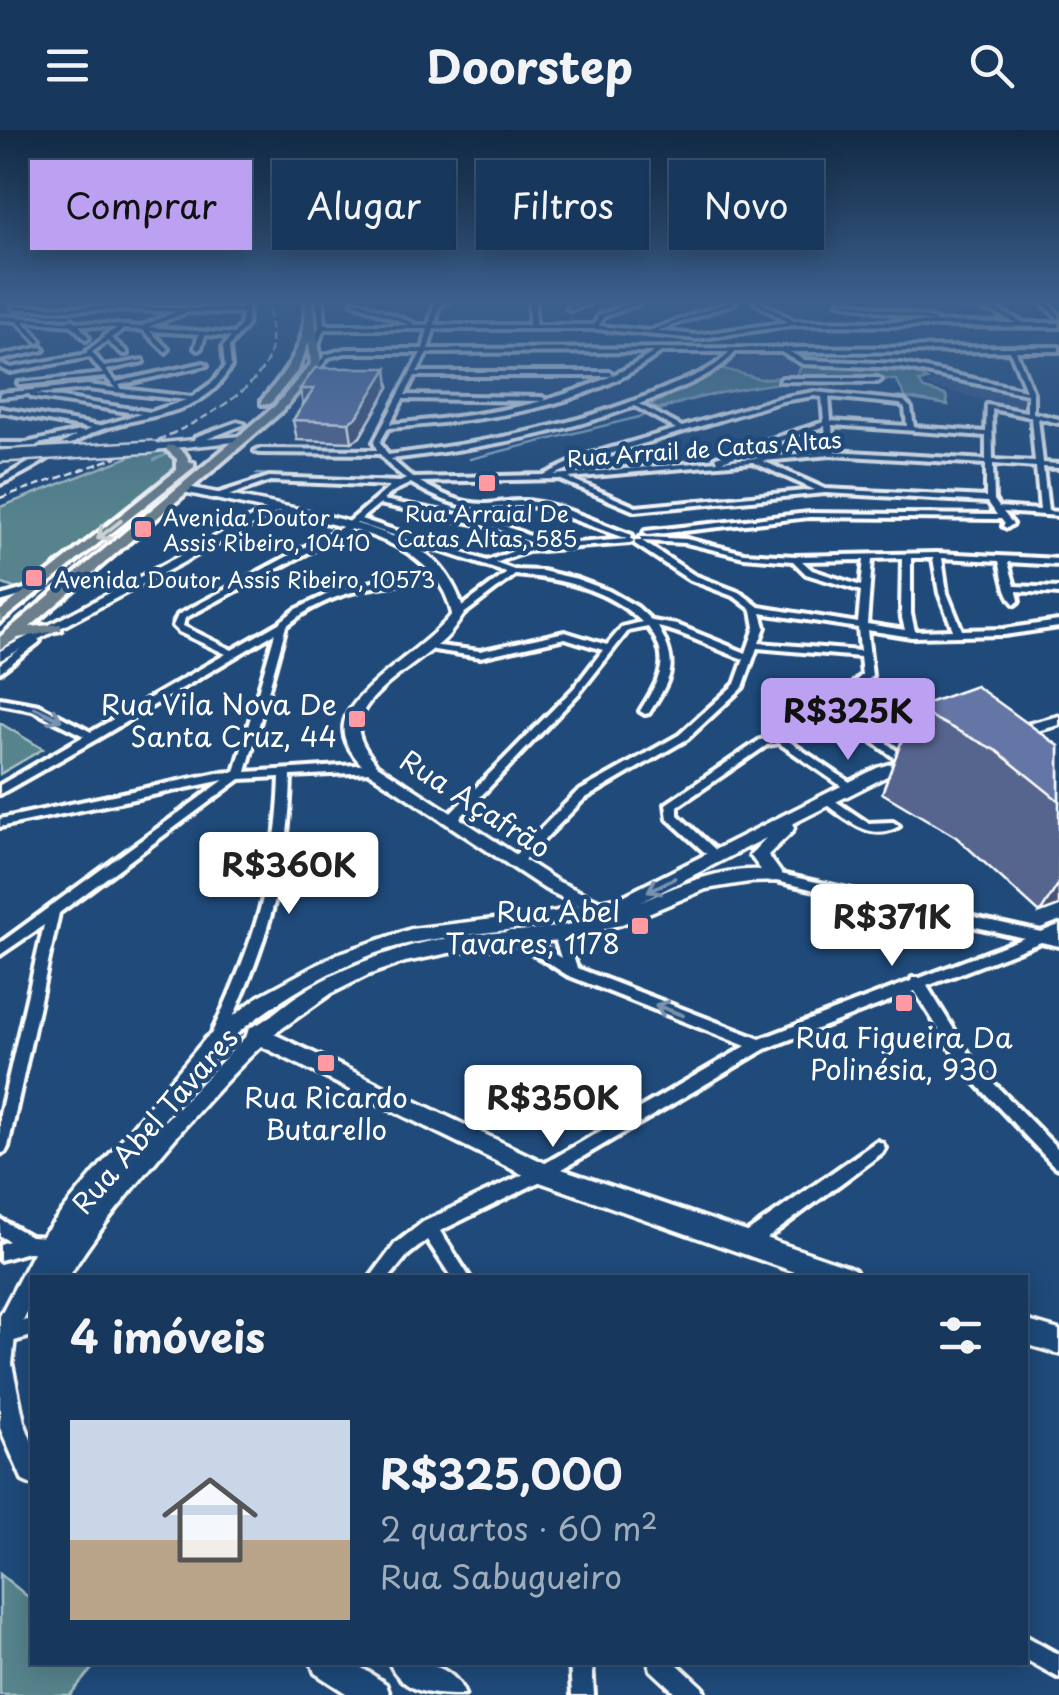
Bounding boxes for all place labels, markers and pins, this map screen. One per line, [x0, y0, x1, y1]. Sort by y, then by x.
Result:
marker: Rua Arraial De Catas Altas, 585 [476, 472, 498, 494]
place label: Rua Arraial De Catas Altas, 585 [397, 496, 577, 554]
place label: Avenida Doutor Assis Ribeiro, 10410 [163, 500, 370, 558]
marker: Avenida Doutor Assis Ribeiro, 10410 [132, 518, 154, 540]
place label: Avenida Doutor Assis Ribeiro, 10573 [54, 562, 435, 595]
marker: Avenida Doutor Assis Ribeiro, 10573 [23, 567, 45, 589]
pin: R$325K [767, 678, 929, 763]
place label: Rua Vila Nova De Santa Cruz, 44 [101, 682, 337, 757]
marker: Rua Vila Nova De Santa Cruz, 44 [346, 708, 368, 730]
pin: R$360K [208, 832, 370, 917]
pin: R$371K [811, 884, 973, 969]
place label: Rua Abel Tavares, 1178 [445, 889, 620, 964]
marker: Rua Abel Tavares, 1178 [629, 915, 651, 937]
marker: Rua Figueira Da Polinésia, 930 [893, 992, 915, 1014]
place label: Rua Figueira Da Polinésia, 930 [795, 1015, 1013, 1090]
marker: Rua Ricardo Butarello [315, 1052, 337, 1074]
pin: R$350K [472, 1065, 634, 1150]
place label: Rua Ricardo Butarello [244, 1075, 408, 1150]

